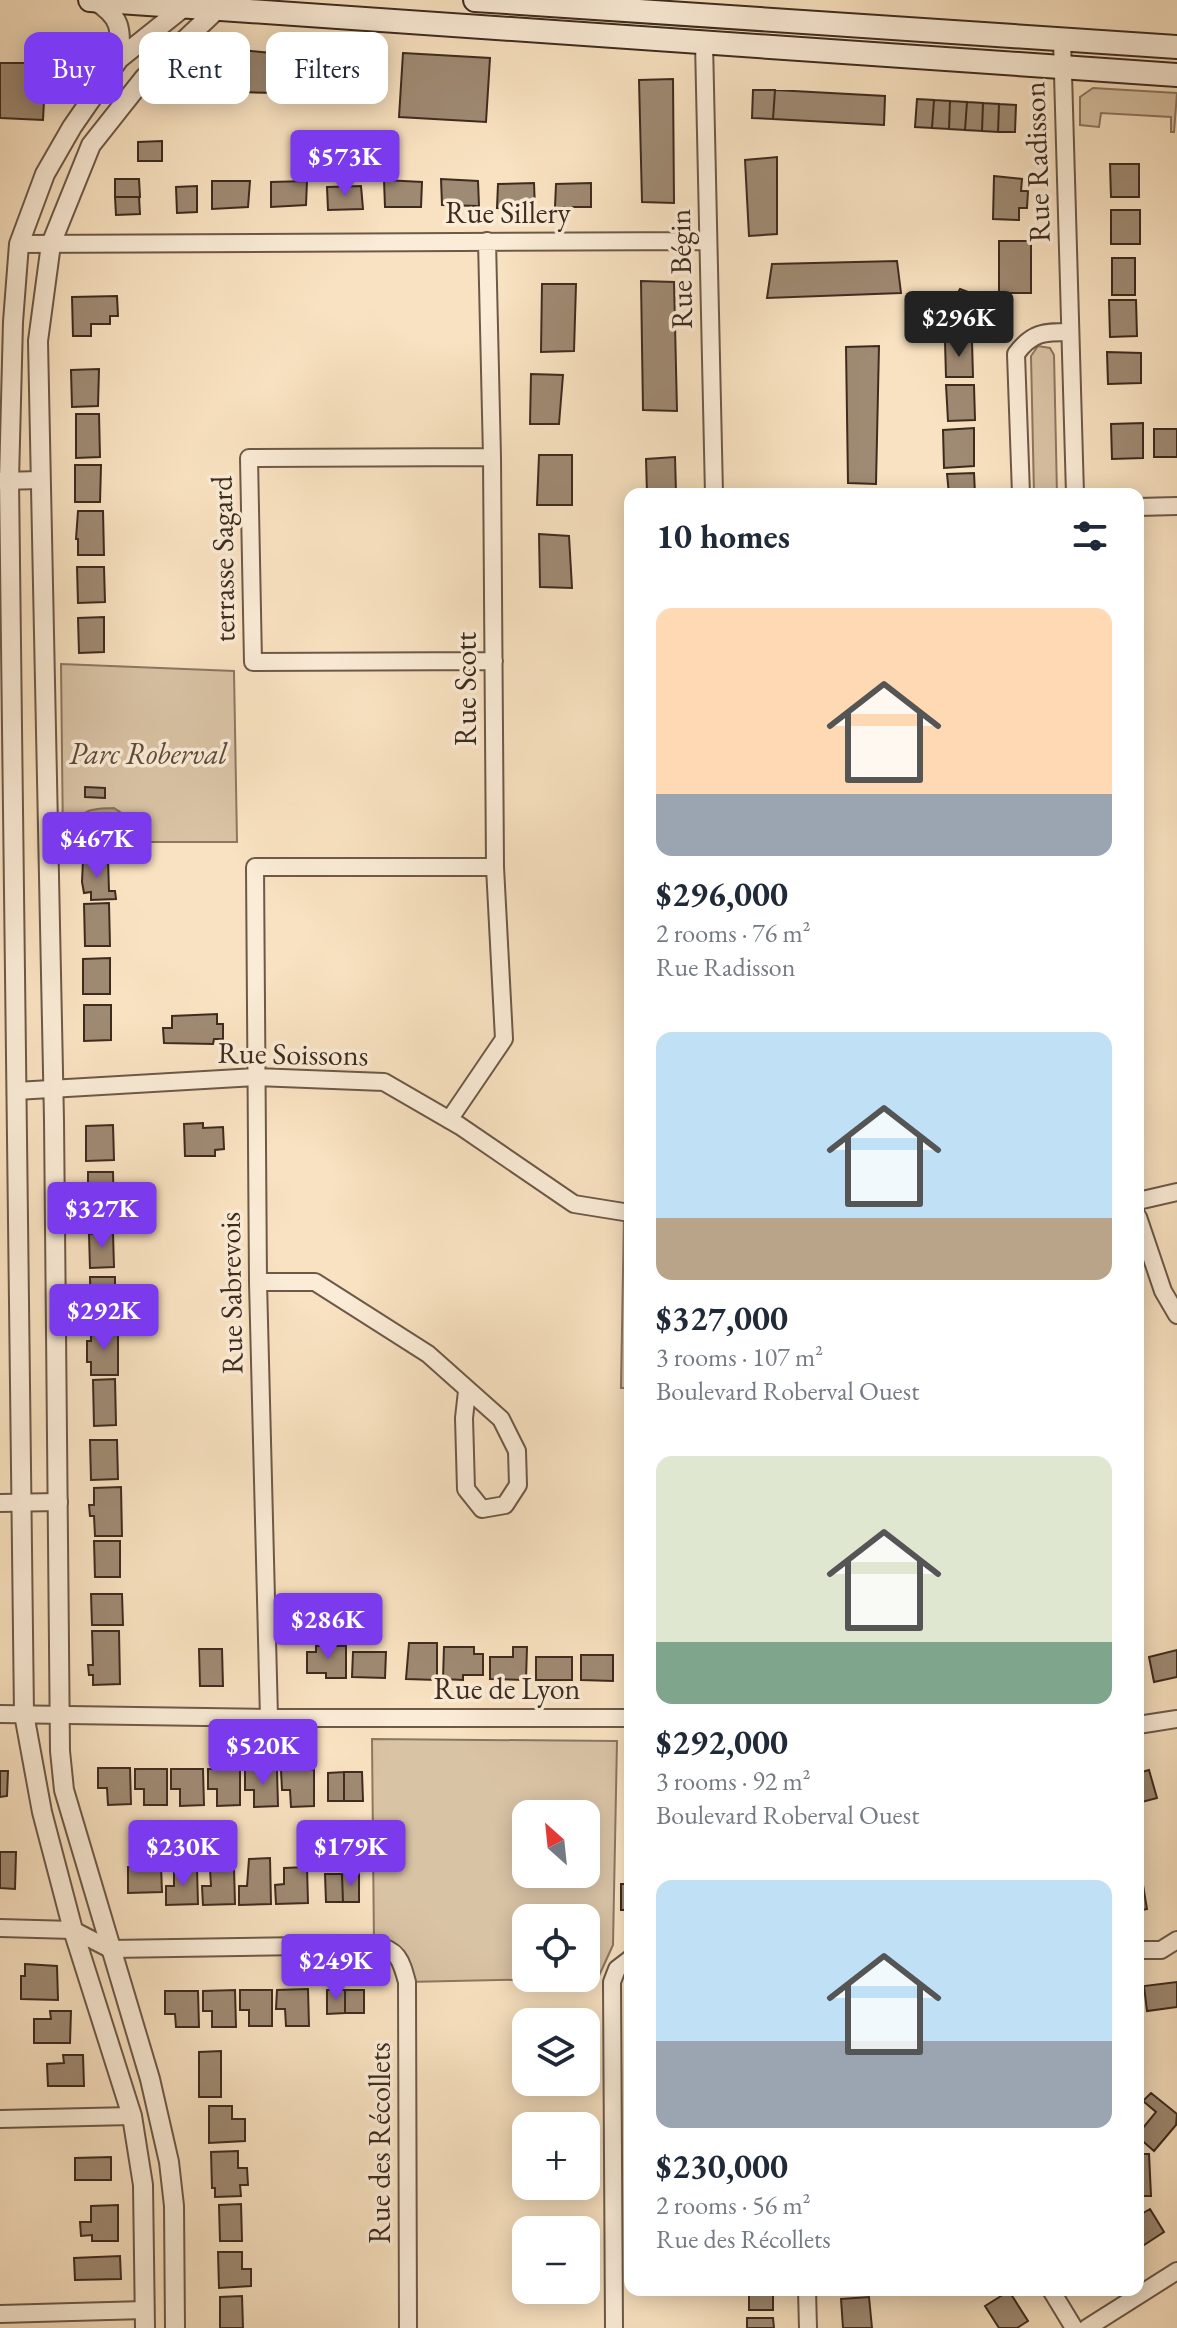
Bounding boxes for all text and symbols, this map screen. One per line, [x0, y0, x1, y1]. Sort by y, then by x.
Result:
chip: Buy [24, 32, 123, 104]
chip: Rent [139, 32, 250, 104]
chip: Filters [266, 32, 388, 104]
street label: Rue Radisson [1014, 81, 1059, 243]
pin: $573K [289, 130, 401, 198]
text: $573K [308, 139, 382, 173]
street label: Rue Sillery [445, 193, 572, 232]
street label: Rue Bégin [660, 208, 701, 330]
pin: $296K [903, 291, 1015, 359]
text: $296K [922, 300, 996, 334]
street label: terrasse Sagard [202, 475, 243, 643]
text: 10 homes [656, 514, 790, 558]
icon: filters [1068, 514, 1112, 558]
street label: Rue Scott [446, 631, 485, 746]
icon: home [812, 660, 956, 804]
park label: Parc Roberval [69, 734, 228, 773]
pin: $467K [41, 812, 153, 880]
text: $467K [60, 821, 134, 855]
text: $296,000 [656, 872, 788, 916]
text: 2 rooms · 76 m² [656, 916, 811, 950]
text: Rue Radisson [656, 950, 795, 984]
street label: Rue Soissons [217, 1033, 369, 1074]
icon: home [812, 1084, 956, 1228]
pin: $327K [46, 1182, 158, 1250]
text: $327K [65, 1191, 139, 1225]
street label: Rue Sabrevois [210, 1212, 251, 1374]
pin: $292K [48, 1284, 160, 1352]
text: $292K [67, 1293, 141, 1327]
text: $327,000 [656, 1296, 788, 1340]
text: 3 rooms · 107 m² [656, 1340, 823, 1374]
text: Boulevard Roberval Ouest [656, 1374, 919, 1408]
icon: home [812, 1508, 956, 1652]
pin: $286K [272, 1593, 384, 1661]
text: $286K [291, 1602, 365, 1636]
street label: Rue de Lyon [434, 1669, 581, 1708]
pin: $520K [207, 1719, 319, 1787]
text: $292,000 [656, 1720, 788, 1764]
text: $520K [226, 1728, 300, 1762]
text: 3 rooms · 92 m² [656, 1764, 811, 1798]
text: Boulevard Roberval Ouest [656, 1798, 919, 1832]
north arrow [512, 1800, 600, 1888]
map controls [512, 1800, 600, 2304]
pin: $230K [127, 1820, 239, 1888]
pin: $179K [295, 1820, 407, 1888]
text: $230K [146, 1829, 220, 1863]
text: $179K [314, 1829, 388, 1863]
button: locate [512, 1904, 600, 1992]
icon: home [812, 1932, 956, 2076]
pin: $249K [280, 1934, 392, 2002]
text: $249K [299, 1943, 373, 1977]
button: layers [512, 2008, 600, 2096]
street label: Rue des Récollets [360, 2042, 399, 2244]
button: + [512, 2112, 600, 2200]
text: $230,000 [656, 2144, 788, 2188]
text: 2 rooms · 56 m² [656, 2188, 811, 2222]
button: − [512, 2216, 600, 2304]
text: Rue des Récollets [656, 2222, 831, 2256]

